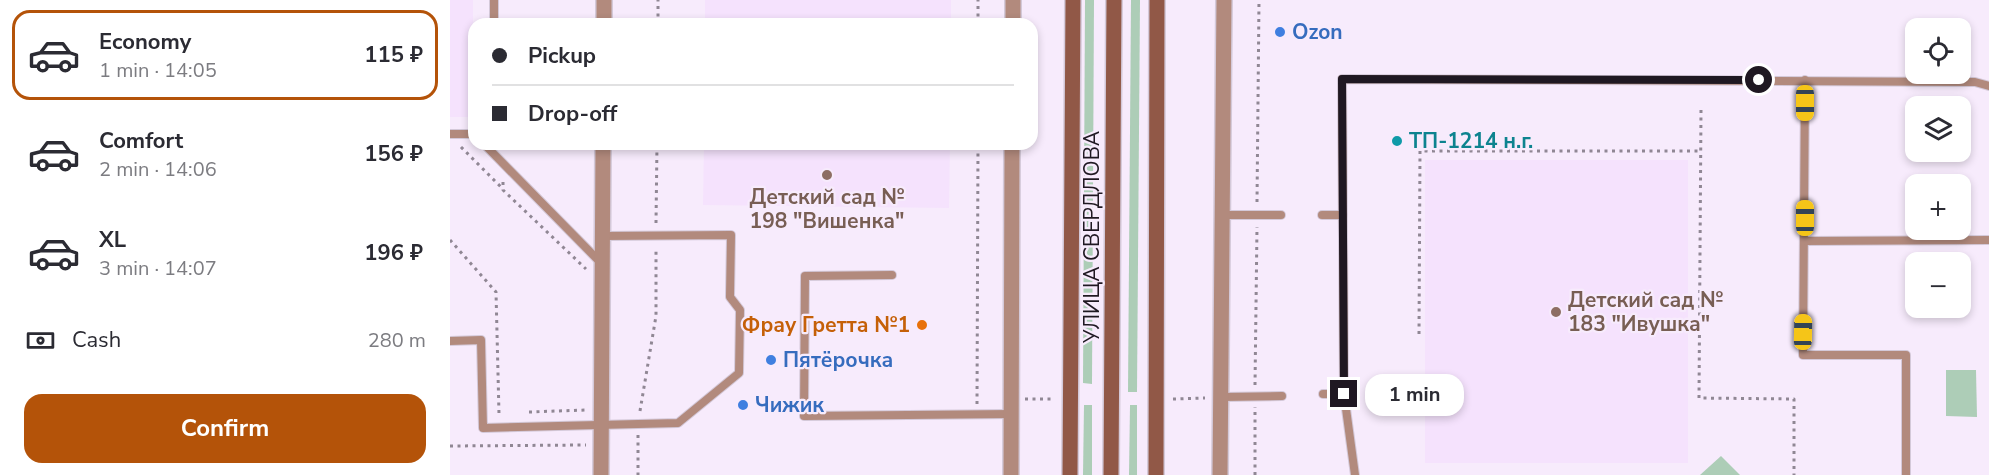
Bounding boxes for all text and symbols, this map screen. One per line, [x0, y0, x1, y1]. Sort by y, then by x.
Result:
place label: Ozon [1292, 18, 1343, 46]
map controls [1905, 18, 1971, 318]
button: locate [1905, 18, 1971, 84]
marker: Ozon [1273, 25, 1287, 39]
text: Economy [99, 27, 191, 57]
icon: car [27, 28, 81, 82]
text: 115 ₽ [364, 40, 423, 70]
text: Pickup [528, 41, 596, 71]
text: 1 min · 14:05 [99, 57, 217, 84]
route start [1745, 66, 1772, 93]
car [1796, 85, 1814, 121]
button: layers [1905, 96, 1971, 162]
text: Drop-off [528, 99, 617, 129]
text: Comfort [99, 126, 183, 156]
icon: car [27, 127, 81, 181]
place label: ТП-1214 н.г. [1409, 127, 1533, 155]
street label: УЛИЦА СВЕРДЛОВА [1078, 131, 1106, 344]
marker: ТП-1214 н.г. [1390, 134, 1404, 148]
text: 156 ₽ [364, 139, 423, 169]
text: 2 min · 14:06 [99, 156, 217, 183]
marker: Детский сад № 198 "Вишенка" [820, 168, 834, 182]
button: + [1905, 174, 1971, 240]
place label: Детский сад № 198 "Вишенка" [749, 183, 905, 235]
car [1796, 200, 1814, 236]
text: XL [99, 225, 126, 255]
icon: car [27, 226, 81, 280]
text: 196 ₽ [364, 238, 423, 268]
button: − [1905, 252, 1971, 318]
text: 3 min · 14:07 [99, 255, 217, 282]
place label: Детский сад № 183 "Ивушка" [1568, 286, 1723, 338]
marker: Детский сад № 183 "Ивушка" [1549, 305, 1563, 319]
place label: Фрау Гретта №1 [742, 311, 910, 339]
car [1794, 314, 1812, 350]
marker: Фрау Гретта №1 [915, 318, 929, 332]
icon: cash [24, 324, 57, 357]
text: Cash [72, 325, 121, 355]
text: 280 m [368, 327, 426, 354]
place label: Пятёрочка [783, 346, 893, 374]
marker: Пятёрочка [764, 353, 778, 367]
callout: 1 min [1365, 373, 1464, 415]
route end [1330, 380, 1357, 407]
text: 1 min [1389, 381, 1440, 408]
place label: Чижик [755, 391, 824, 419]
button: Confirm [24, 394, 426, 463]
marker: Чижик [736, 398, 750, 412]

